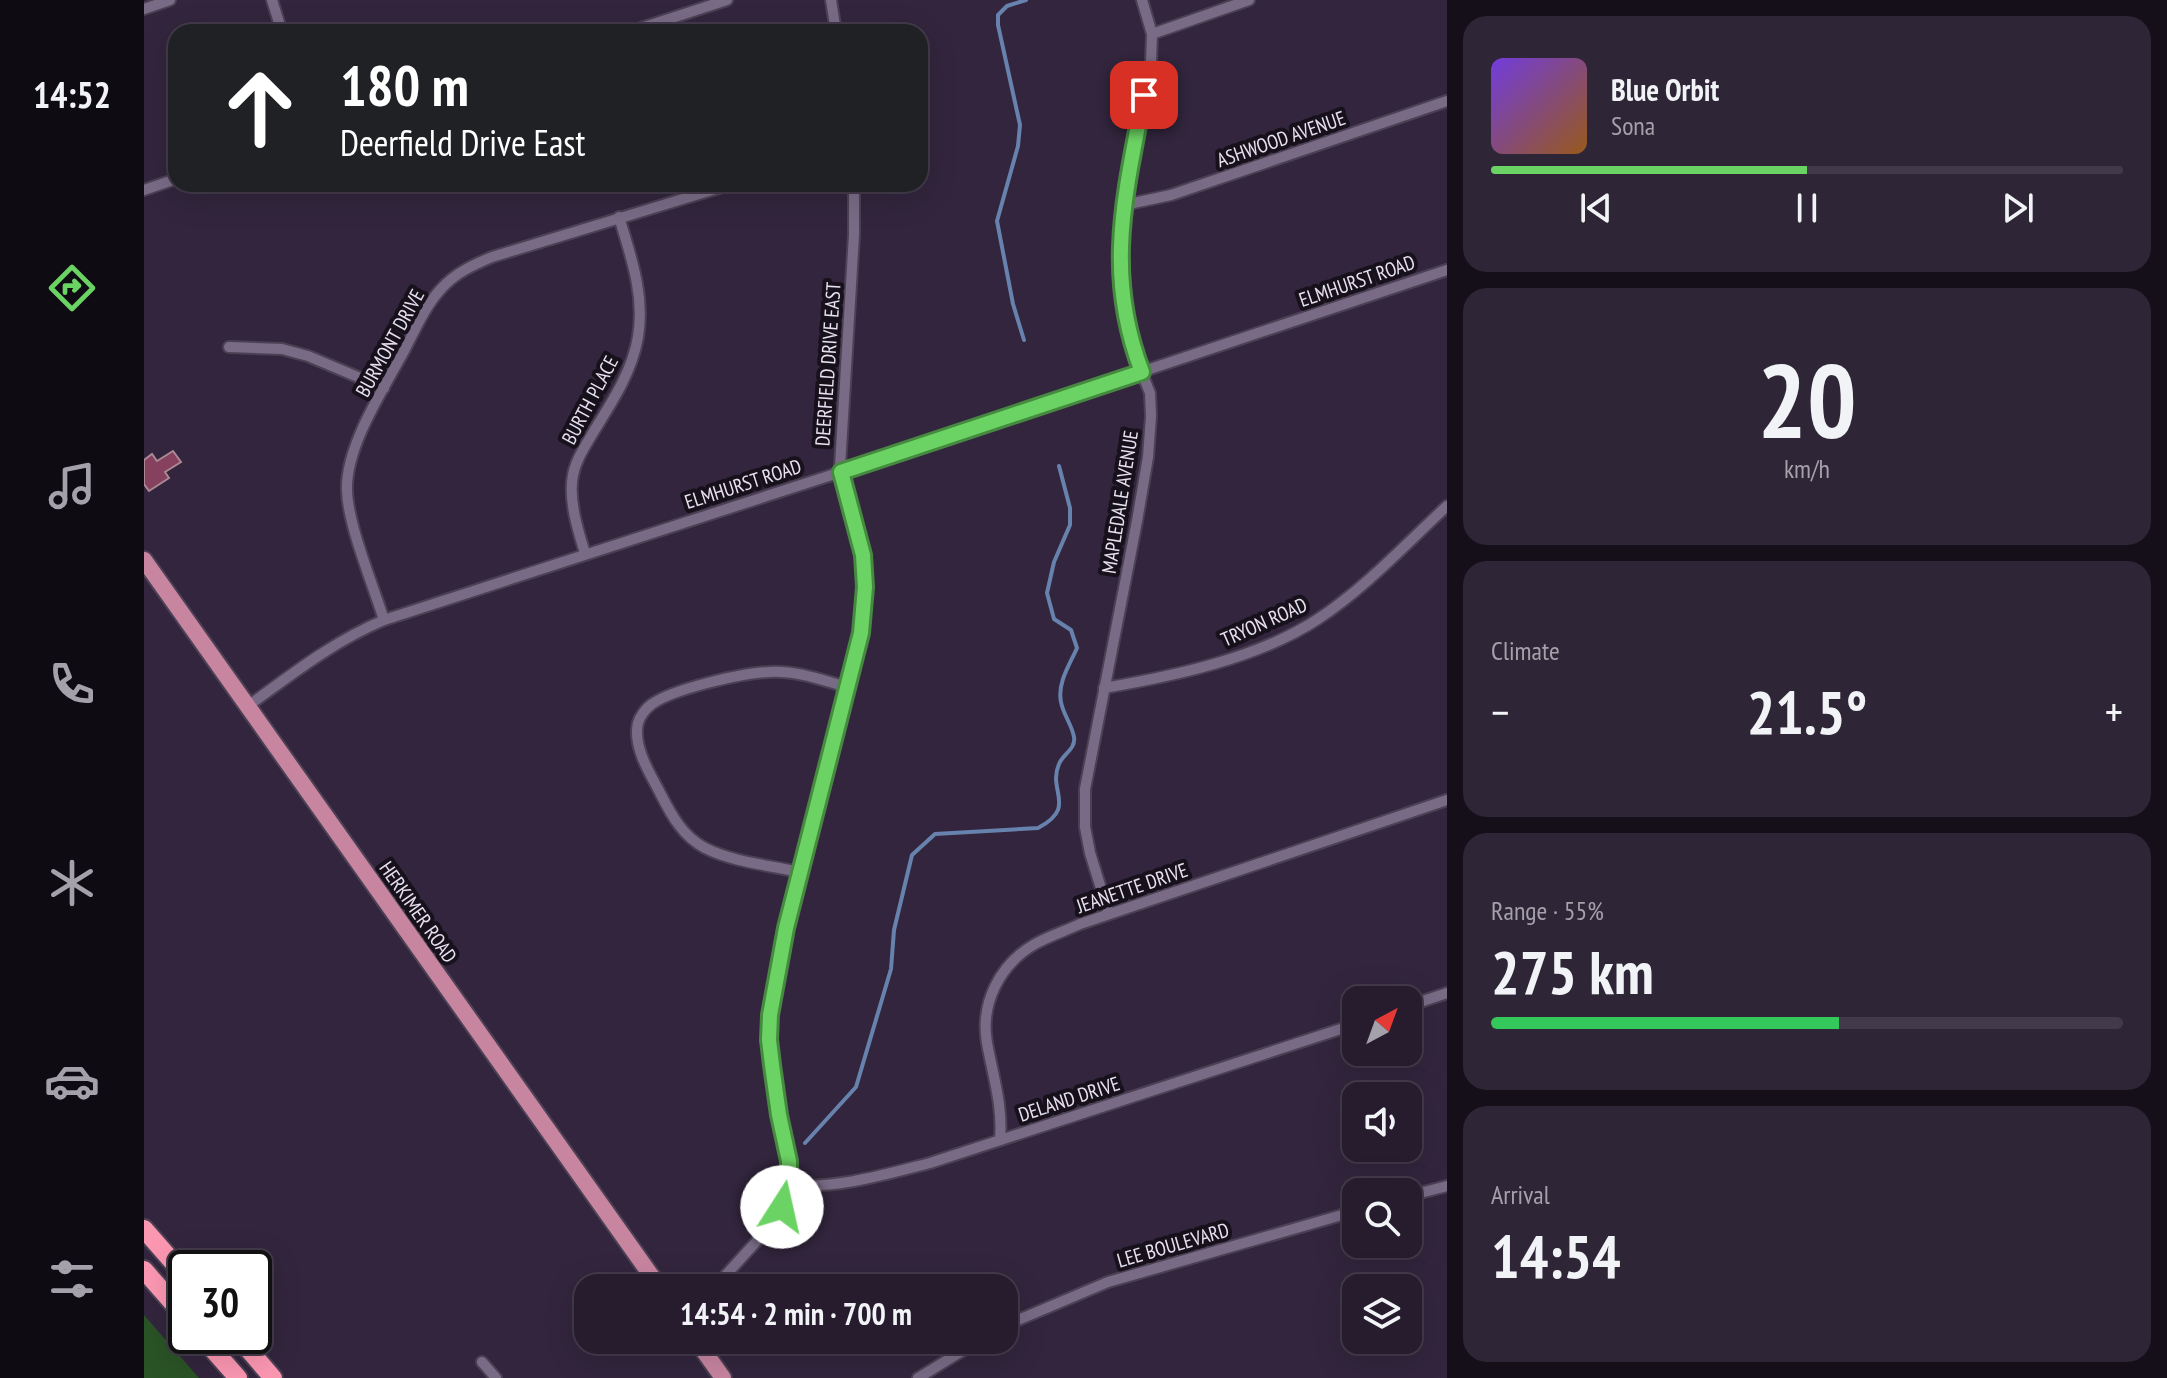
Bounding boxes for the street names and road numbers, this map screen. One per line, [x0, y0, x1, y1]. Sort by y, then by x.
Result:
street label: ASHWOOD AVENUE [1213, 105, 1349, 173]
street label: ELMHURST ROAD [1296, 249, 1418, 313]
street label: DEERFIELD DRIVE EAST [809, 281, 847, 447]
street label: BURMONT DRIVE [350, 285, 430, 401]
street label: BURTH PLACE [556, 351, 624, 449]
street label: MAPLEDALE AVENUE [1096, 429, 1144, 575]
street label: ELMHURST ROAD [681, 453, 805, 515]
street label: TRYON ROAD [1217, 591, 1311, 653]
street label: HERKIMER ROAD [373, 856, 463, 968]
street label: JEANETTE DRIVE [1072, 857, 1191, 919]
street label: DELAND DRIVE [1015, 1070, 1123, 1128]
street label: LEE BOULEVARD [1114, 1217, 1232, 1273]

